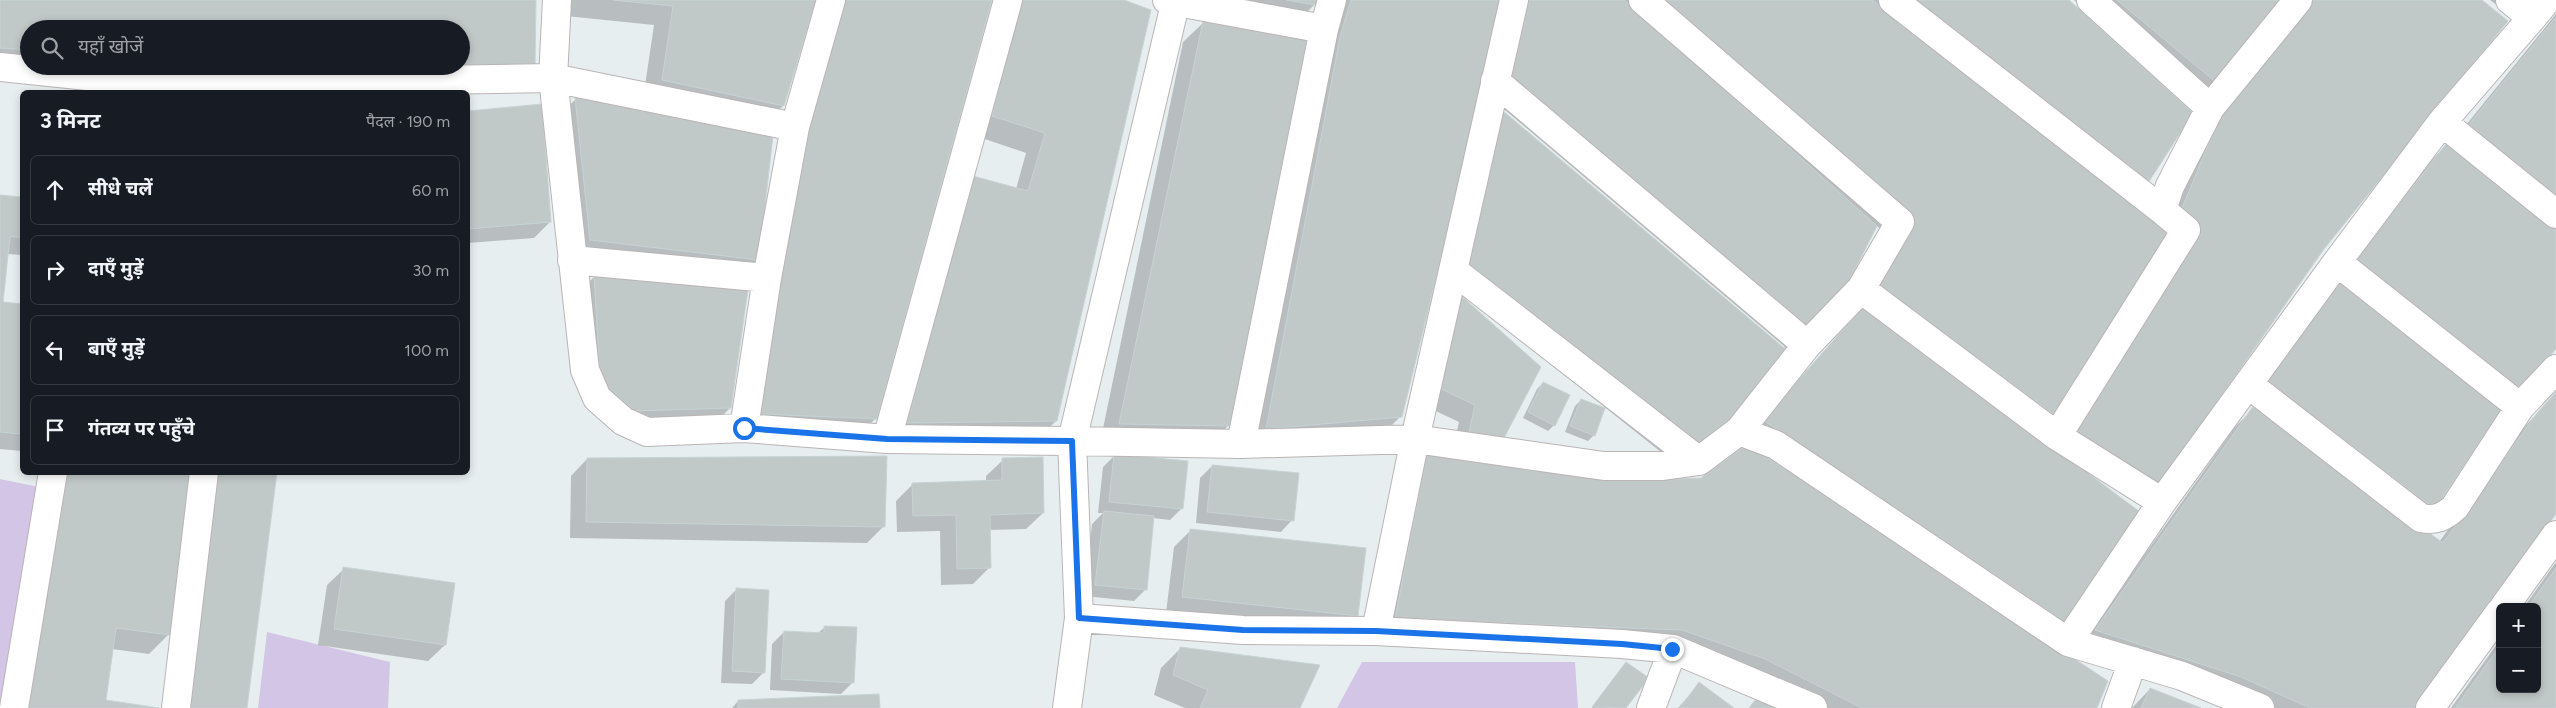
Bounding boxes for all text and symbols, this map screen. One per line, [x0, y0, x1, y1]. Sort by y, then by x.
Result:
search box [20, 20, 470, 75]
icon: search [38, 34, 66, 62]
text: यहाँ खोजें [78, 35, 143, 58]
text: 3 मिनट [40, 108, 101, 133]
text: पैदल · 190 m [366, 112, 450, 131]
icon: ahead [41, 176, 69, 204]
text: सीधे चलें [88, 177, 152, 200]
text: 60 m [412, 181, 449, 200]
icon: right [41, 256, 69, 284]
text: दाएँ मुड़ें [88, 257, 144, 280]
text: 30 m [412, 261, 449, 280]
icon: left [41, 336, 69, 364]
text: बाएँ मुड़ें [88, 337, 145, 360]
text: 100 m [404, 341, 449, 360]
icon: arrive [41, 416, 69, 444]
text: गंतव्य पर पहुँचे [88, 417, 195, 440]
route start [733, 417, 756, 440]
map controls [2496, 603, 2541, 693]
button: + [2496, 603, 2541, 648]
route end [1661, 638, 1684, 661]
button: − [2496, 648, 2541, 693]

